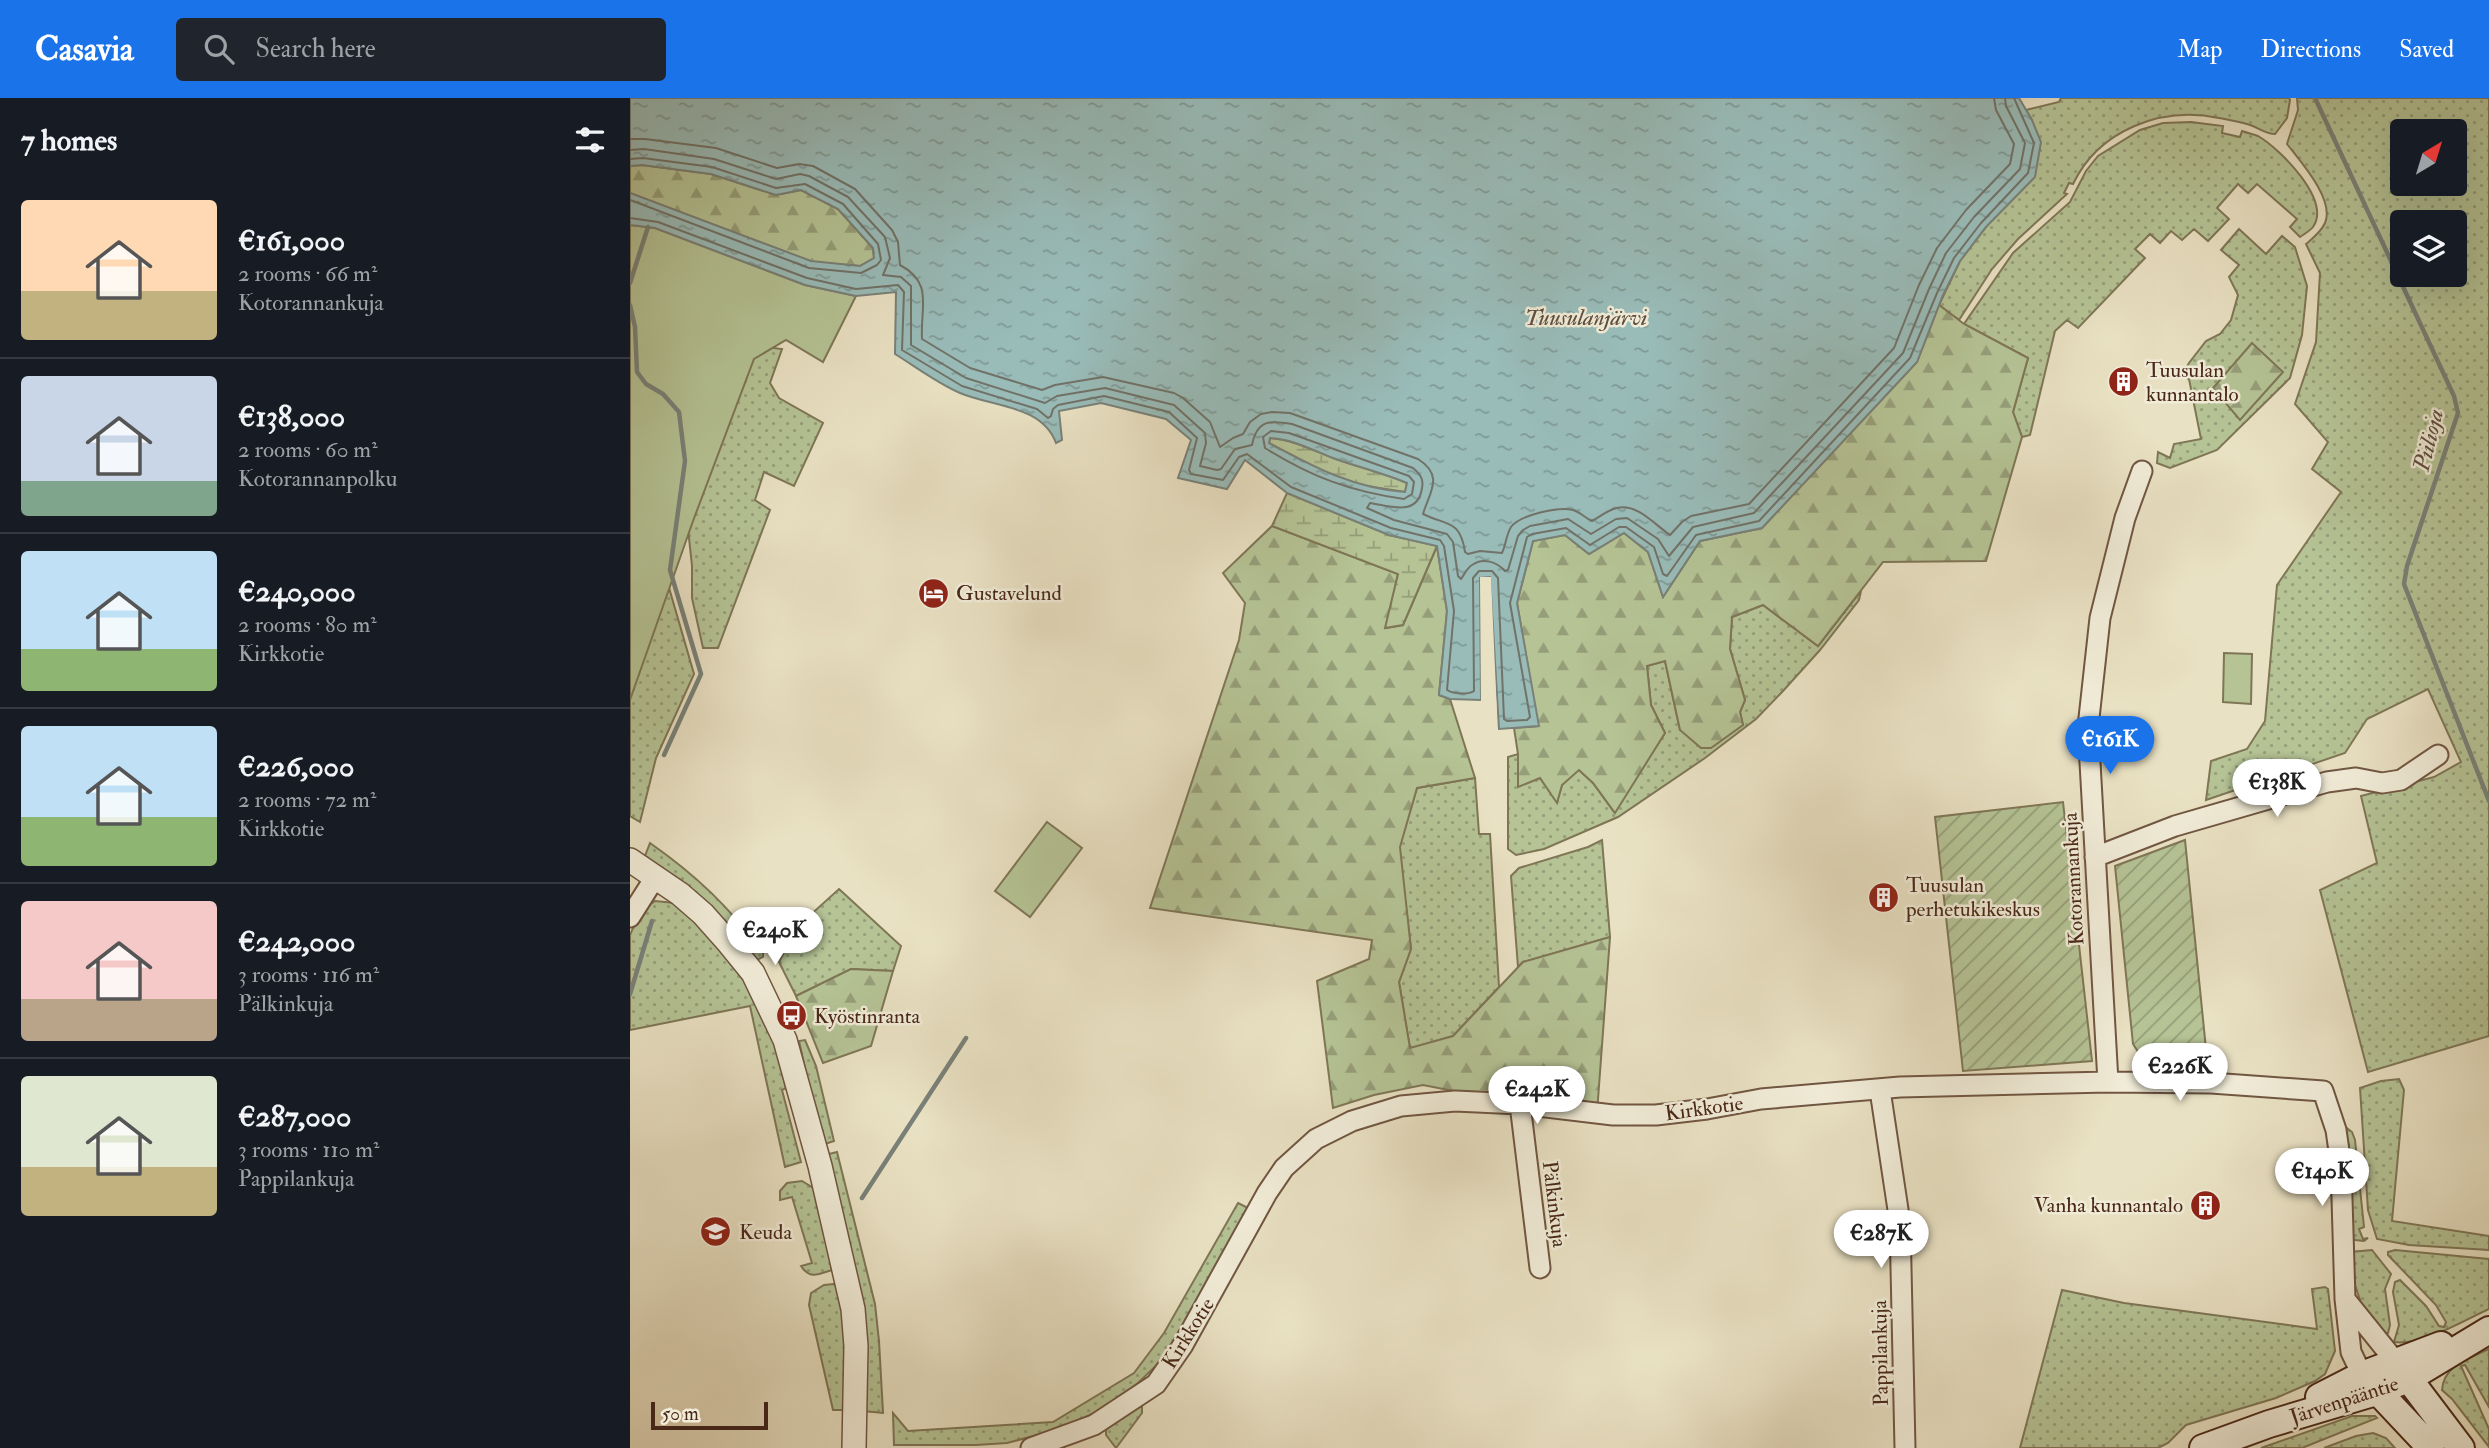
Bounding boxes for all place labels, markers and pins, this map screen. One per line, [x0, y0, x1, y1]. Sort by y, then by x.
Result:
place label: Tuusulan kunnantalo [2146, 357, 2239, 408]
building icon: Tuusulan kunnantalo [2106, 365, 2140, 399]
hotel icon: Gustavelund [916, 576, 950, 610]
place label: Gustavelund [956, 580, 1062, 607]
pin: €161K [2061, 716, 2159, 776]
pin: €138K [2228, 760, 2326, 819]
place label: Tuusulan perhetukikeskus [1905, 872, 2040, 923]
building icon: Tuusulan perhetukikeskus [1866, 880, 1900, 914]
pin: €240K [726, 908, 824, 967]
bus stop icon: Kyöstinranta [774, 999, 808, 1033]
place label: Kyöstinranta [814, 1003, 921, 1030]
pin: €226K [2131, 1044, 2229, 1103]
pin: €242K [1488, 1066, 1586, 1126]
pin: €140K [2273, 1148, 2371, 1208]
building icon: Vanha kunnantalo [2189, 1188, 2223, 1222]
place label: Vanha kunnantalo [2034, 1192, 2183, 1219]
pin: €287K [1832, 1210, 1930, 1270]
school or university icon: Keuda [699, 1215, 733, 1249]
place label: Keuda [739, 1219, 792, 1246]

